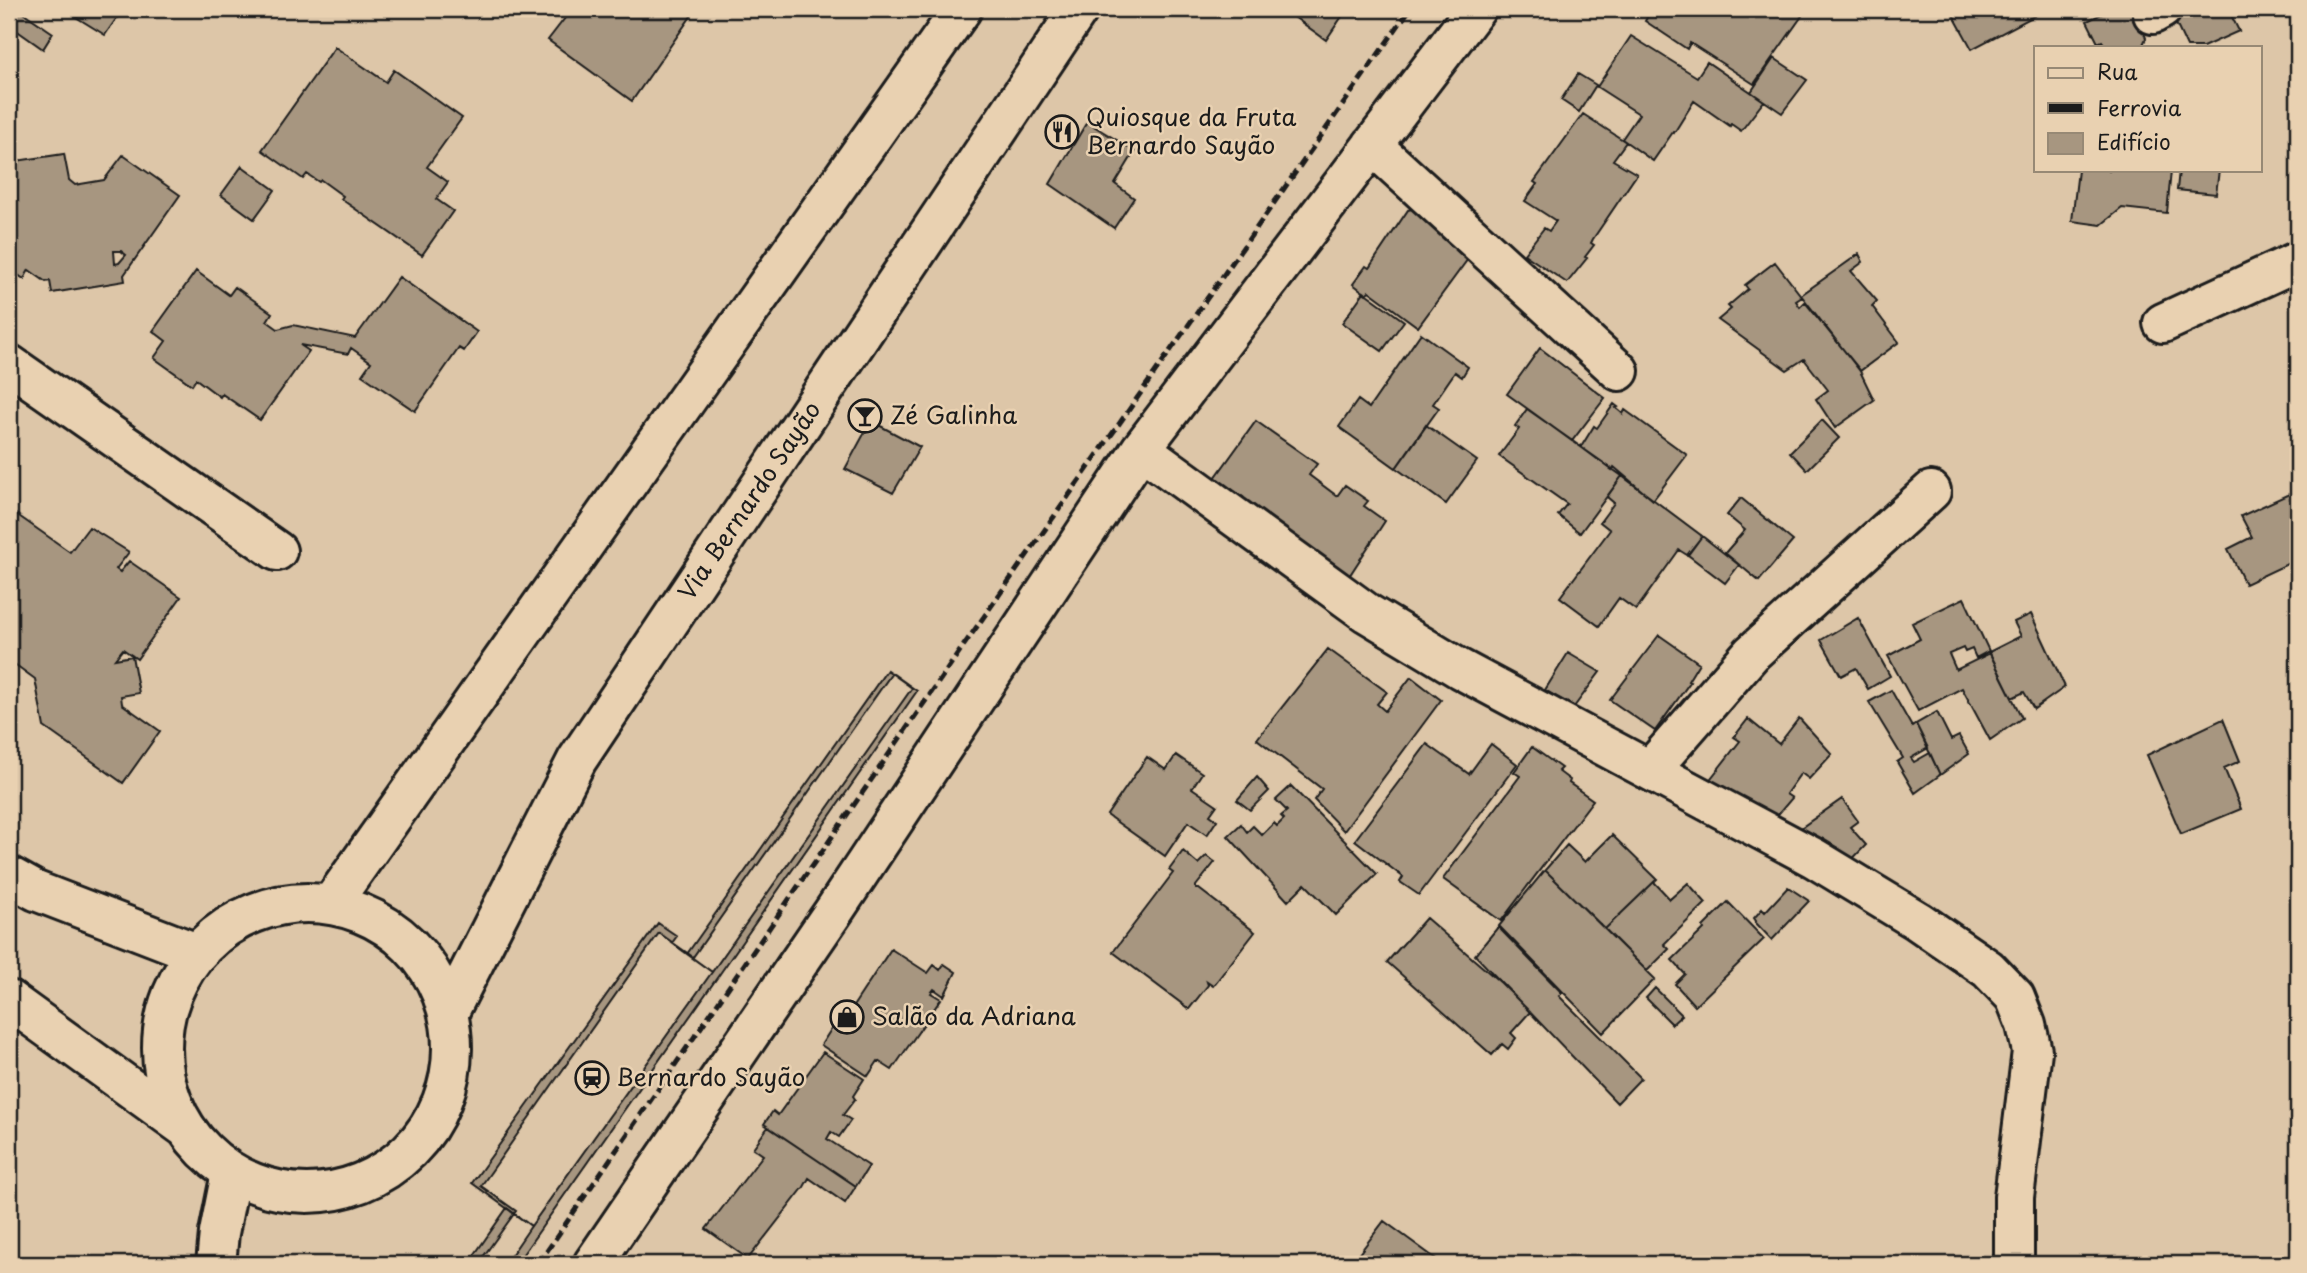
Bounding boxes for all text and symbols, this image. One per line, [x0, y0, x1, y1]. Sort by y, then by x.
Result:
legend [2034, 46, 2262, 172]
text: Rua [2097, 55, 2138, 87]
text: Ferrovia [2097, 91, 2182, 123]
place label: Quiosque da Fruta Bernardo Sayão [1086, 98, 1297, 162]
restaurant icon: Quiosque da Fruta Bernardo Sayão [1043, 113, 1081, 151]
text: Edifício [2097, 125, 2171, 157]
street label: Via Bernardo Sayão [668, 393, 829, 607]
place label: Zé Galinha [890, 396, 1017, 432]
bar icon: Zé Galinha [846, 397, 884, 435]
place label: Salão da Adriana [872, 997, 1076, 1033]
shop icon: Salão da Adriana [828, 998, 866, 1036]
place label: Bernardo Sayão [616, 1058, 805, 1094]
station icon: Bernardo Sayão [573, 1059, 611, 1097]

